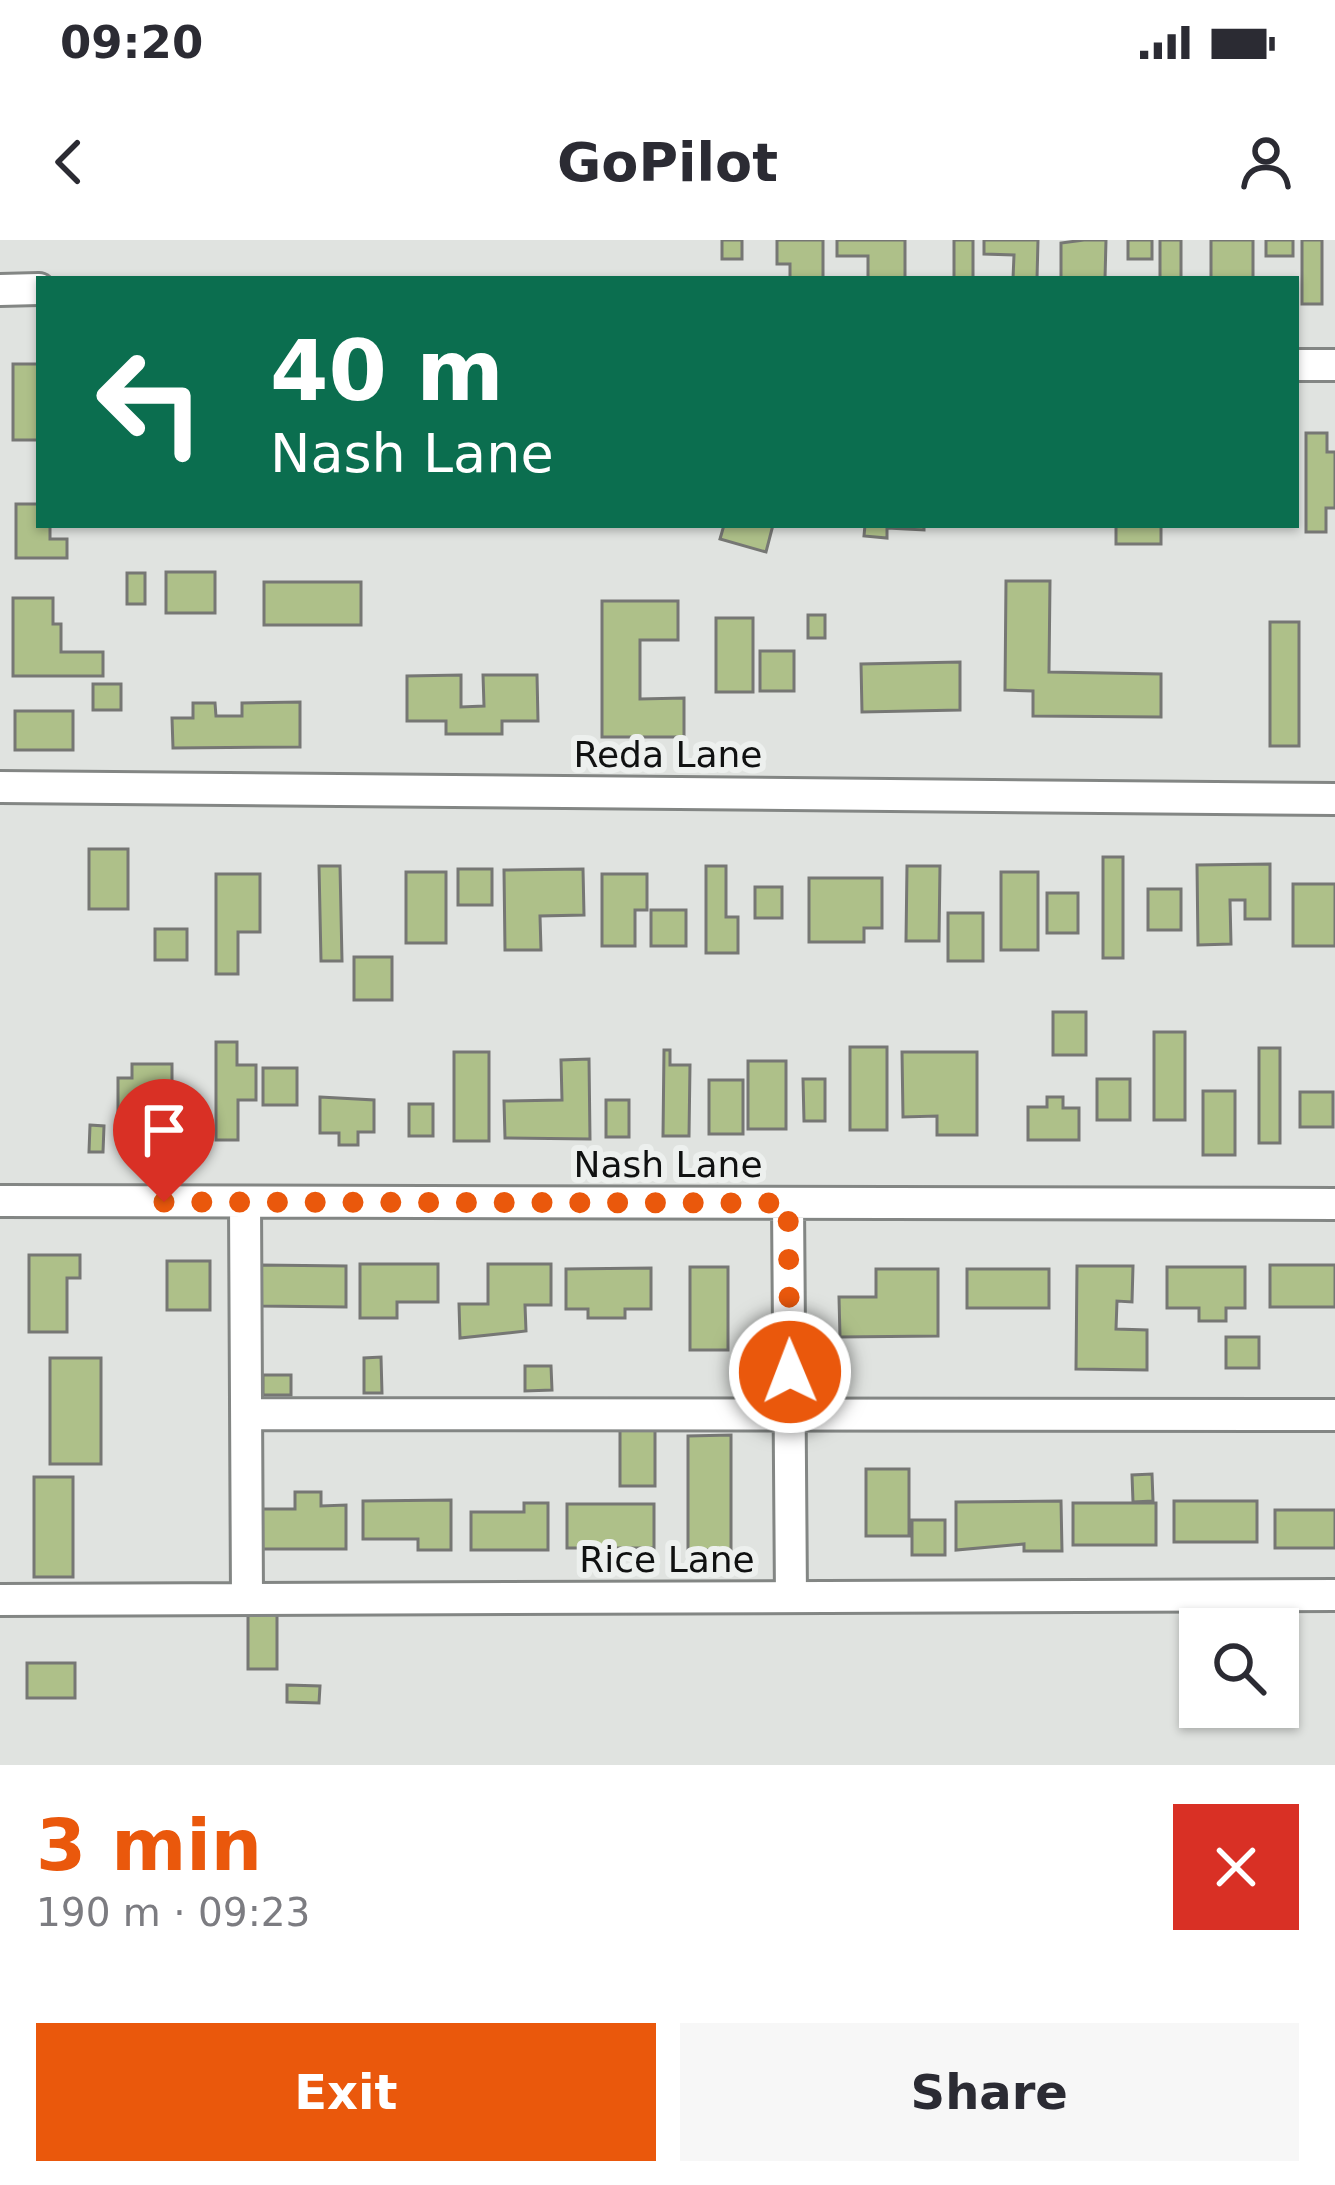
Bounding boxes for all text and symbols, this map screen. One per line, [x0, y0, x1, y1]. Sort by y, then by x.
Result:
text: 09:20 [60, 16, 203, 69]
icon: back [36, 129, 102, 195]
icon: person [1233, 129, 1299, 195]
text: GoPilot [557, 131, 778, 194]
text: 40 m [270, 322, 504, 420]
icon: left [72, 324, 228, 480]
text: Nash Lane [270, 422, 554, 485]
street label: Reda Lane [574, 734, 762, 775]
pin [113, 1079, 215, 1202]
icon: arrive [131, 1097, 197, 1163]
street label: Nash Lane [573, 1144, 763, 1185]
position arrow [727, 1309, 853, 1435]
street label: Rice Lane [579, 1539, 755, 1580]
map controls [1179, 1608, 1299, 1728]
button: search [1179, 1608, 1299, 1728]
text: 3 min [36, 1803, 262, 1887]
button: close [1173, 1804, 1299, 1930]
text: 190 m · 09:23 [36, 1890, 310, 1935]
button: Exit [36, 2023, 656, 2161]
button: Share [680, 2023, 1299, 2161]

